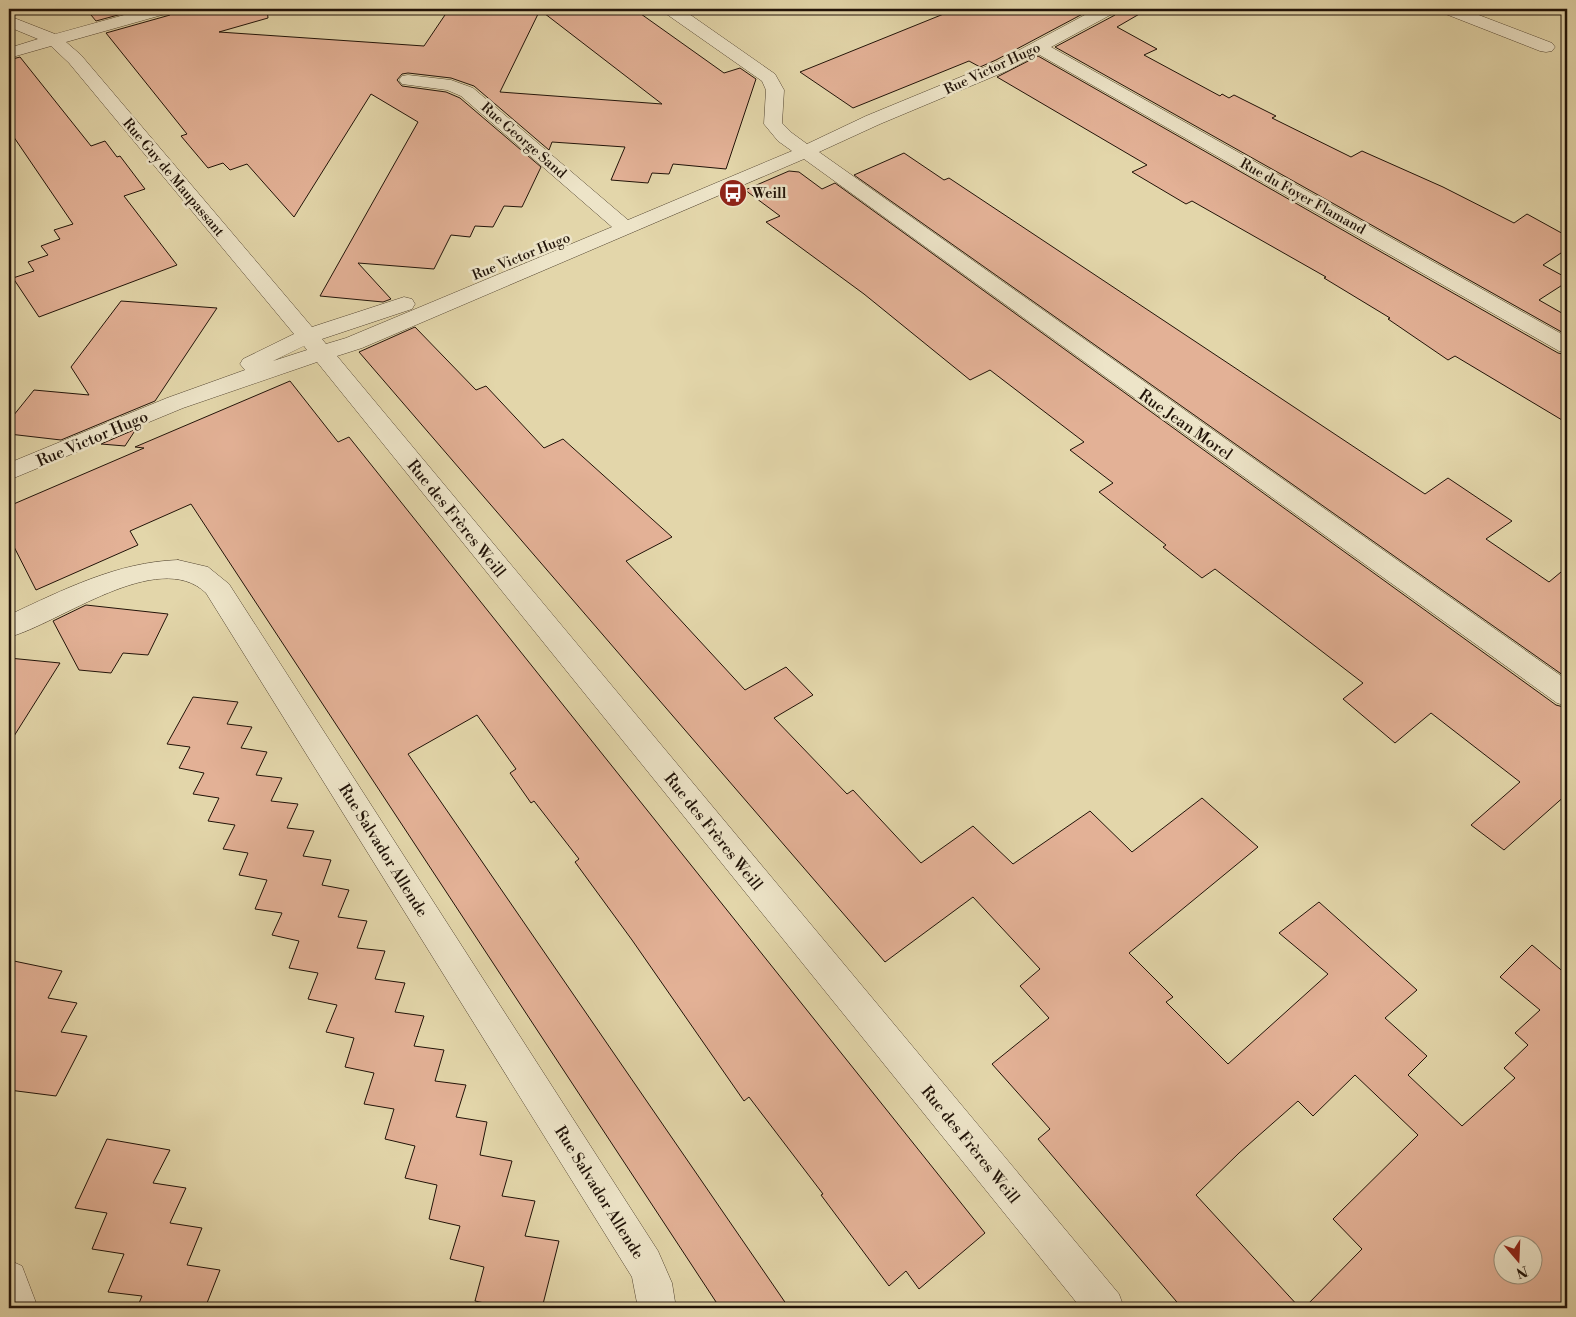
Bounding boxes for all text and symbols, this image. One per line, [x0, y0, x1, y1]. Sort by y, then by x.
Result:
street label: Rue Victor Hugo [941, 39, 1044, 99]
street label: Rue George Sand [477, 99, 570, 183]
street label: Rue Guy de Maupassant [119, 115, 228, 240]
street label: Rue du Foyer Flamand [1237, 155, 1369, 239]
bus stop icon: Weill [718, 178, 748, 208]
place label: Weill [751, 185, 787, 203]
street label: Rue Victor Hugo [470, 229, 573, 285]
street label: Rue Jean Morel [1135, 385, 1236, 465]
street label: Rue Victor Hugo [34, 406, 151, 471]
street label: Rue des Frères Weill [403, 456, 510, 582]
street label: Rue des Frères Weill [660, 769, 767, 895]
street label: Rue Salvador Allende [334, 780, 432, 921]
street label: Rue des Frères Weill [917, 1082, 1024, 1208]
street label: Rue Salvador Allende [550, 1122, 648, 1263]
north arrow [1494, 1234, 1544, 1284]
text: N [1514, 1261, 1530, 1282]

